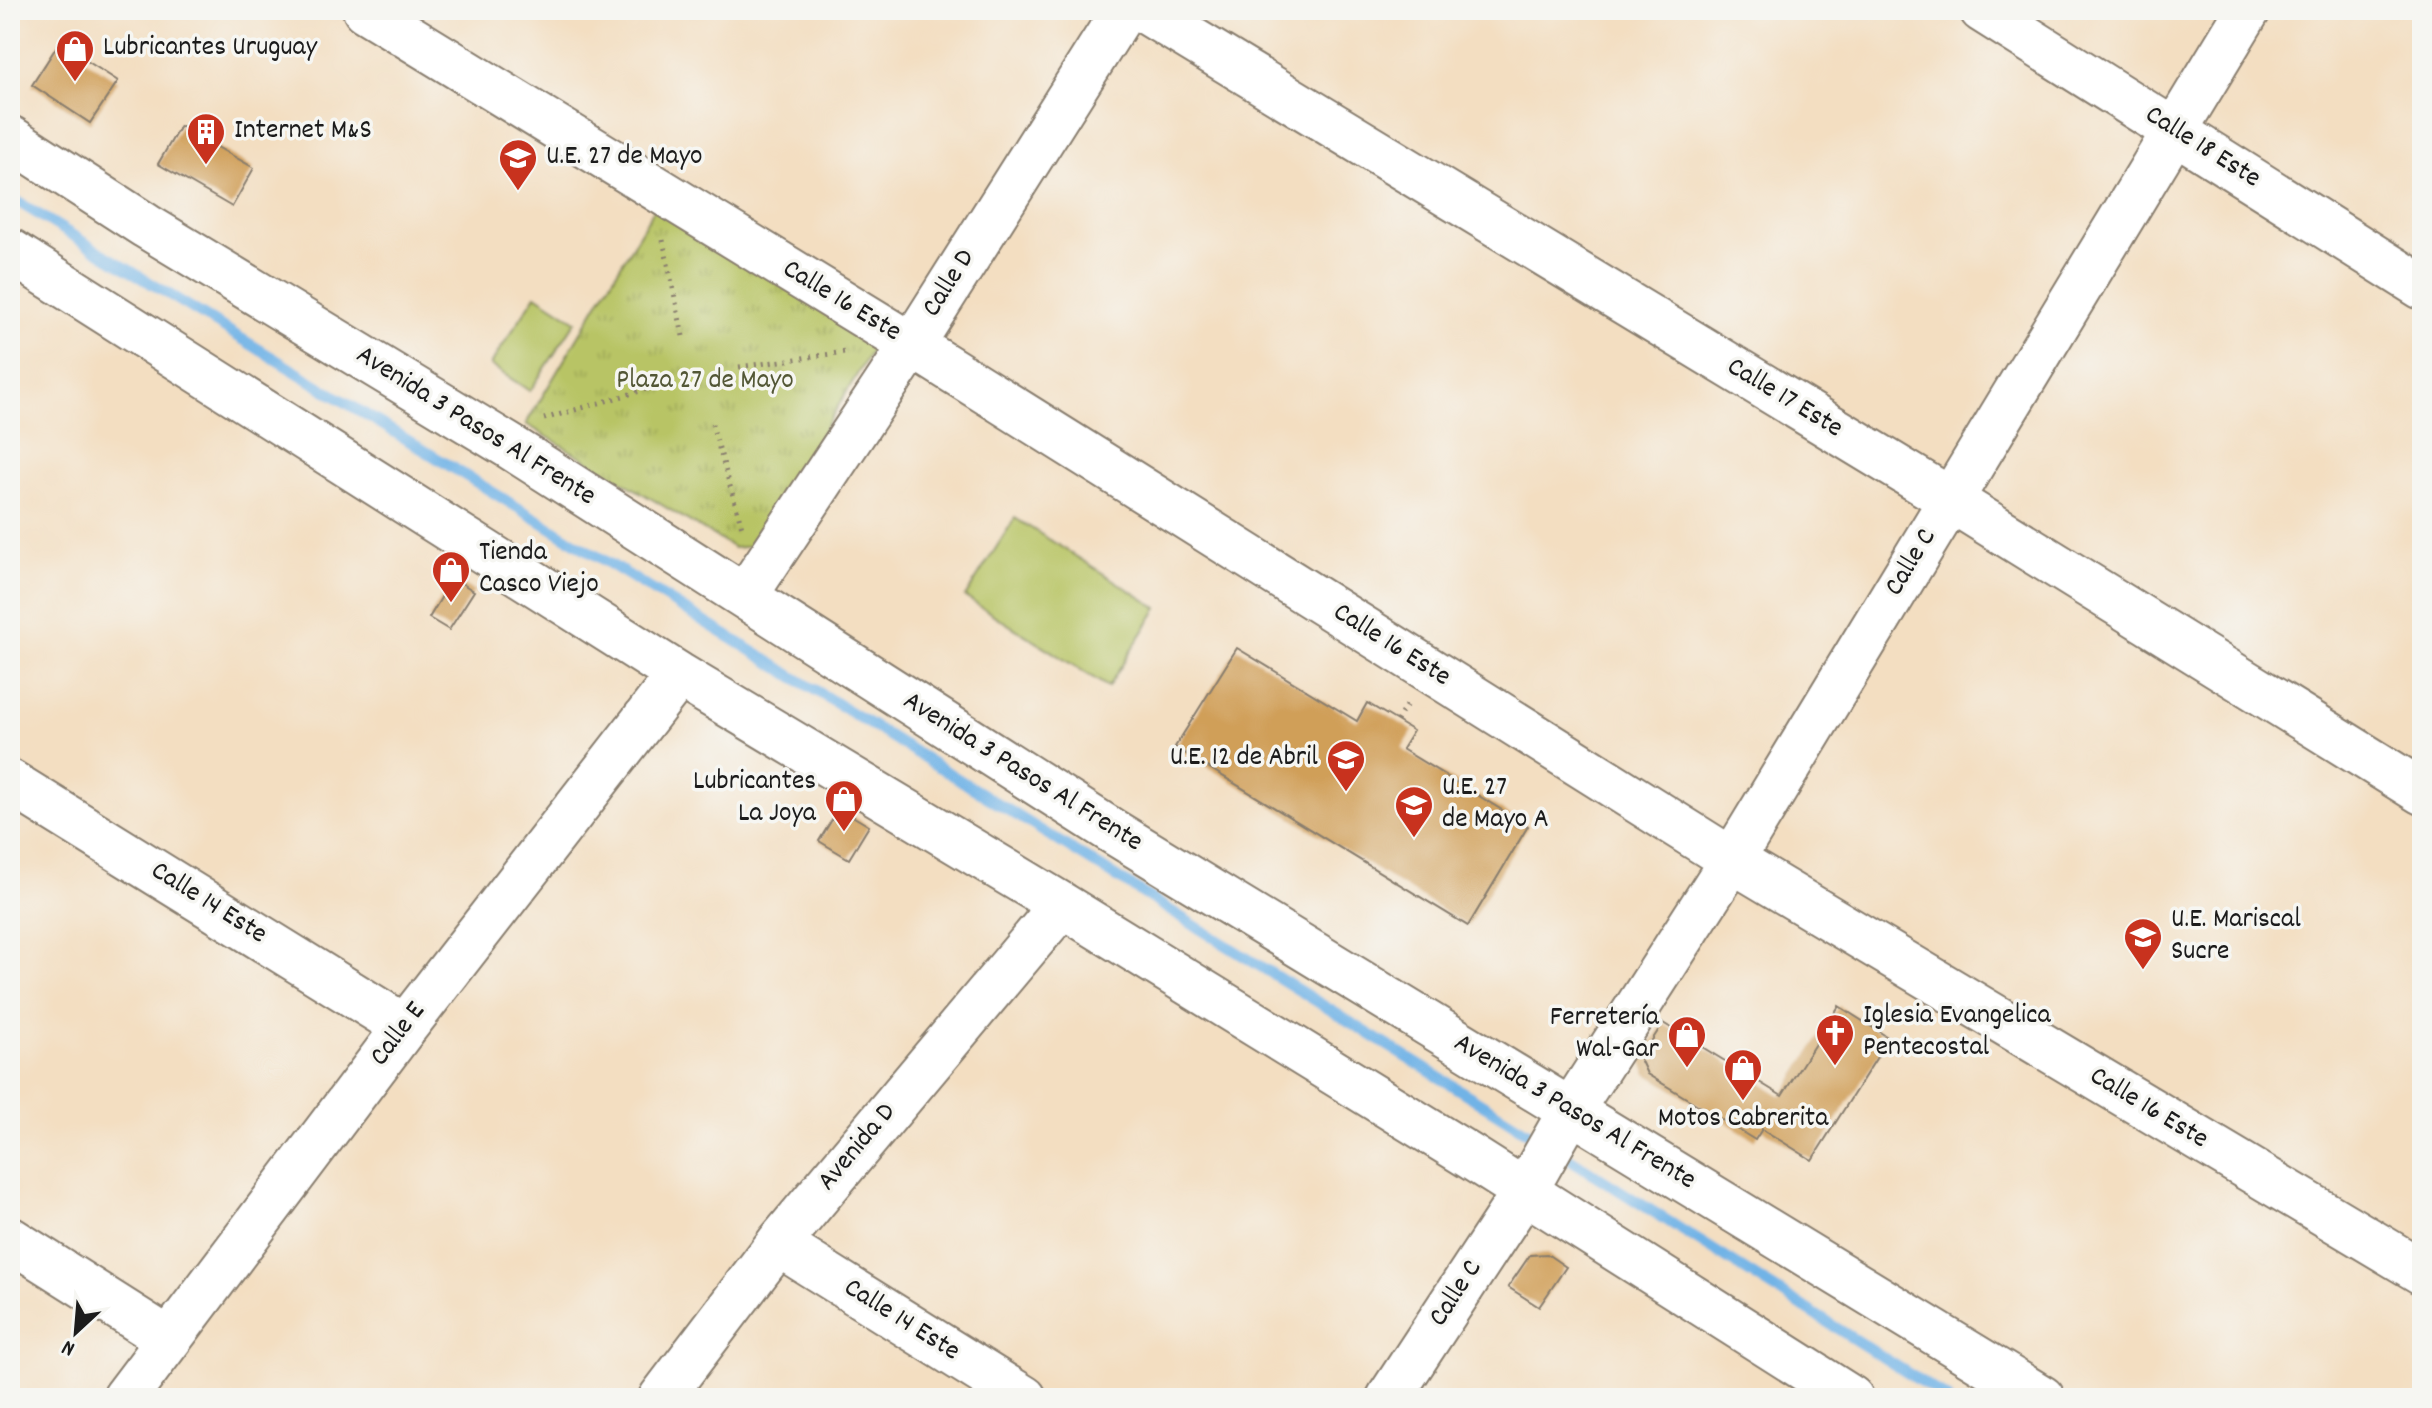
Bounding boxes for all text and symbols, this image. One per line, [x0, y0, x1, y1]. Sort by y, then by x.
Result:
shop icon: Lubricantes Uruguay [54, 28, 96, 83]
place label: Lubricantes Uruguay [103, 29, 318, 69]
street label: Calle 18 Este [2136, 97, 2268, 199]
building icon: Internet M&S [185, 111, 227, 166]
place label: Internet M&S [234, 112, 372, 152]
school or university icon: U.E. 27 de Mayo [497, 137, 539, 192]
place label: U.E. 27 de Mayo [546, 138, 703, 178]
street label: Calle D [914, 242, 986, 326]
street label: Calle 16 Este [774, 251, 908, 353]
street label: Avenida 3 Pasos Al Frente [347, 337, 603, 517]
street label: Calle 17 Este [1718, 349, 1850, 449]
park label: Plaza 27 de Mayo [616, 362, 794, 402]
street label: Calle C [1876, 521, 1948, 605]
place label: Tienda Casco Viejo [479, 534, 599, 606]
shop icon: Tienda Casco Viejo [430, 549, 472, 604]
street label: Calle 16 Este [1324, 594, 1458, 698]
street label: Avenida 3 Pasos Al Frente [894, 683, 1150, 863]
school or university icon: U.E. 12 de Abril [1325, 738, 1367, 793]
place label: U.E. 12 de Abril [1170, 739, 1318, 779]
place label: Lubricantes La Joya [693, 763, 817, 835]
place label: U.E. 27 de Mayo A [1442, 769, 1549, 841]
shop icon: Lubricantes La Joya [823, 778, 865, 833]
school or university icon: U.E. 27 de Mayo A [1393, 784, 1435, 839]
street label: Calle 14 Este [142, 853, 274, 955]
place label: U.E. Mariscal Sucre [2171, 901, 2301, 973]
school or university icon: U.E. Mariscal Sucre [2122, 916, 2164, 971]
street label: Calle E [361, 994, 437, 1076]
place label: Iglesia Evangelica Pentecostal [1863, 997, 2051, 1069]
place label: Ferretería Wal-Gar [1550, 999, 1660, 1071]
church icon: Iglesia Evangelica Pentecostal [1814, 1012, 1856, 1067]
shop icon: Ferretería Wal-Gar [1666, 1014, 1708, 1069]
street label: Avenida 3 Pasos Al Frente [1445, 1025, 1703, 1201]
shop icon: Motos Cabrerita [1722, 1047, 1764, 1102]
street label: Calle 16 Este [2081, 1058, 2215, 1160]
street label: Avenida D [809, 1095, 907, 1201]
place label: Motos Cabrerita [1658, 1100, 1829, 1140]
street label: Calle C [1420, 1252, 1494, 1335]
street label: Calle 14 Este [835, 1270, 967, 1372]
north arrow [36, 1292, 116, 1372]
text: N [57, 1330, 80, 1363]

